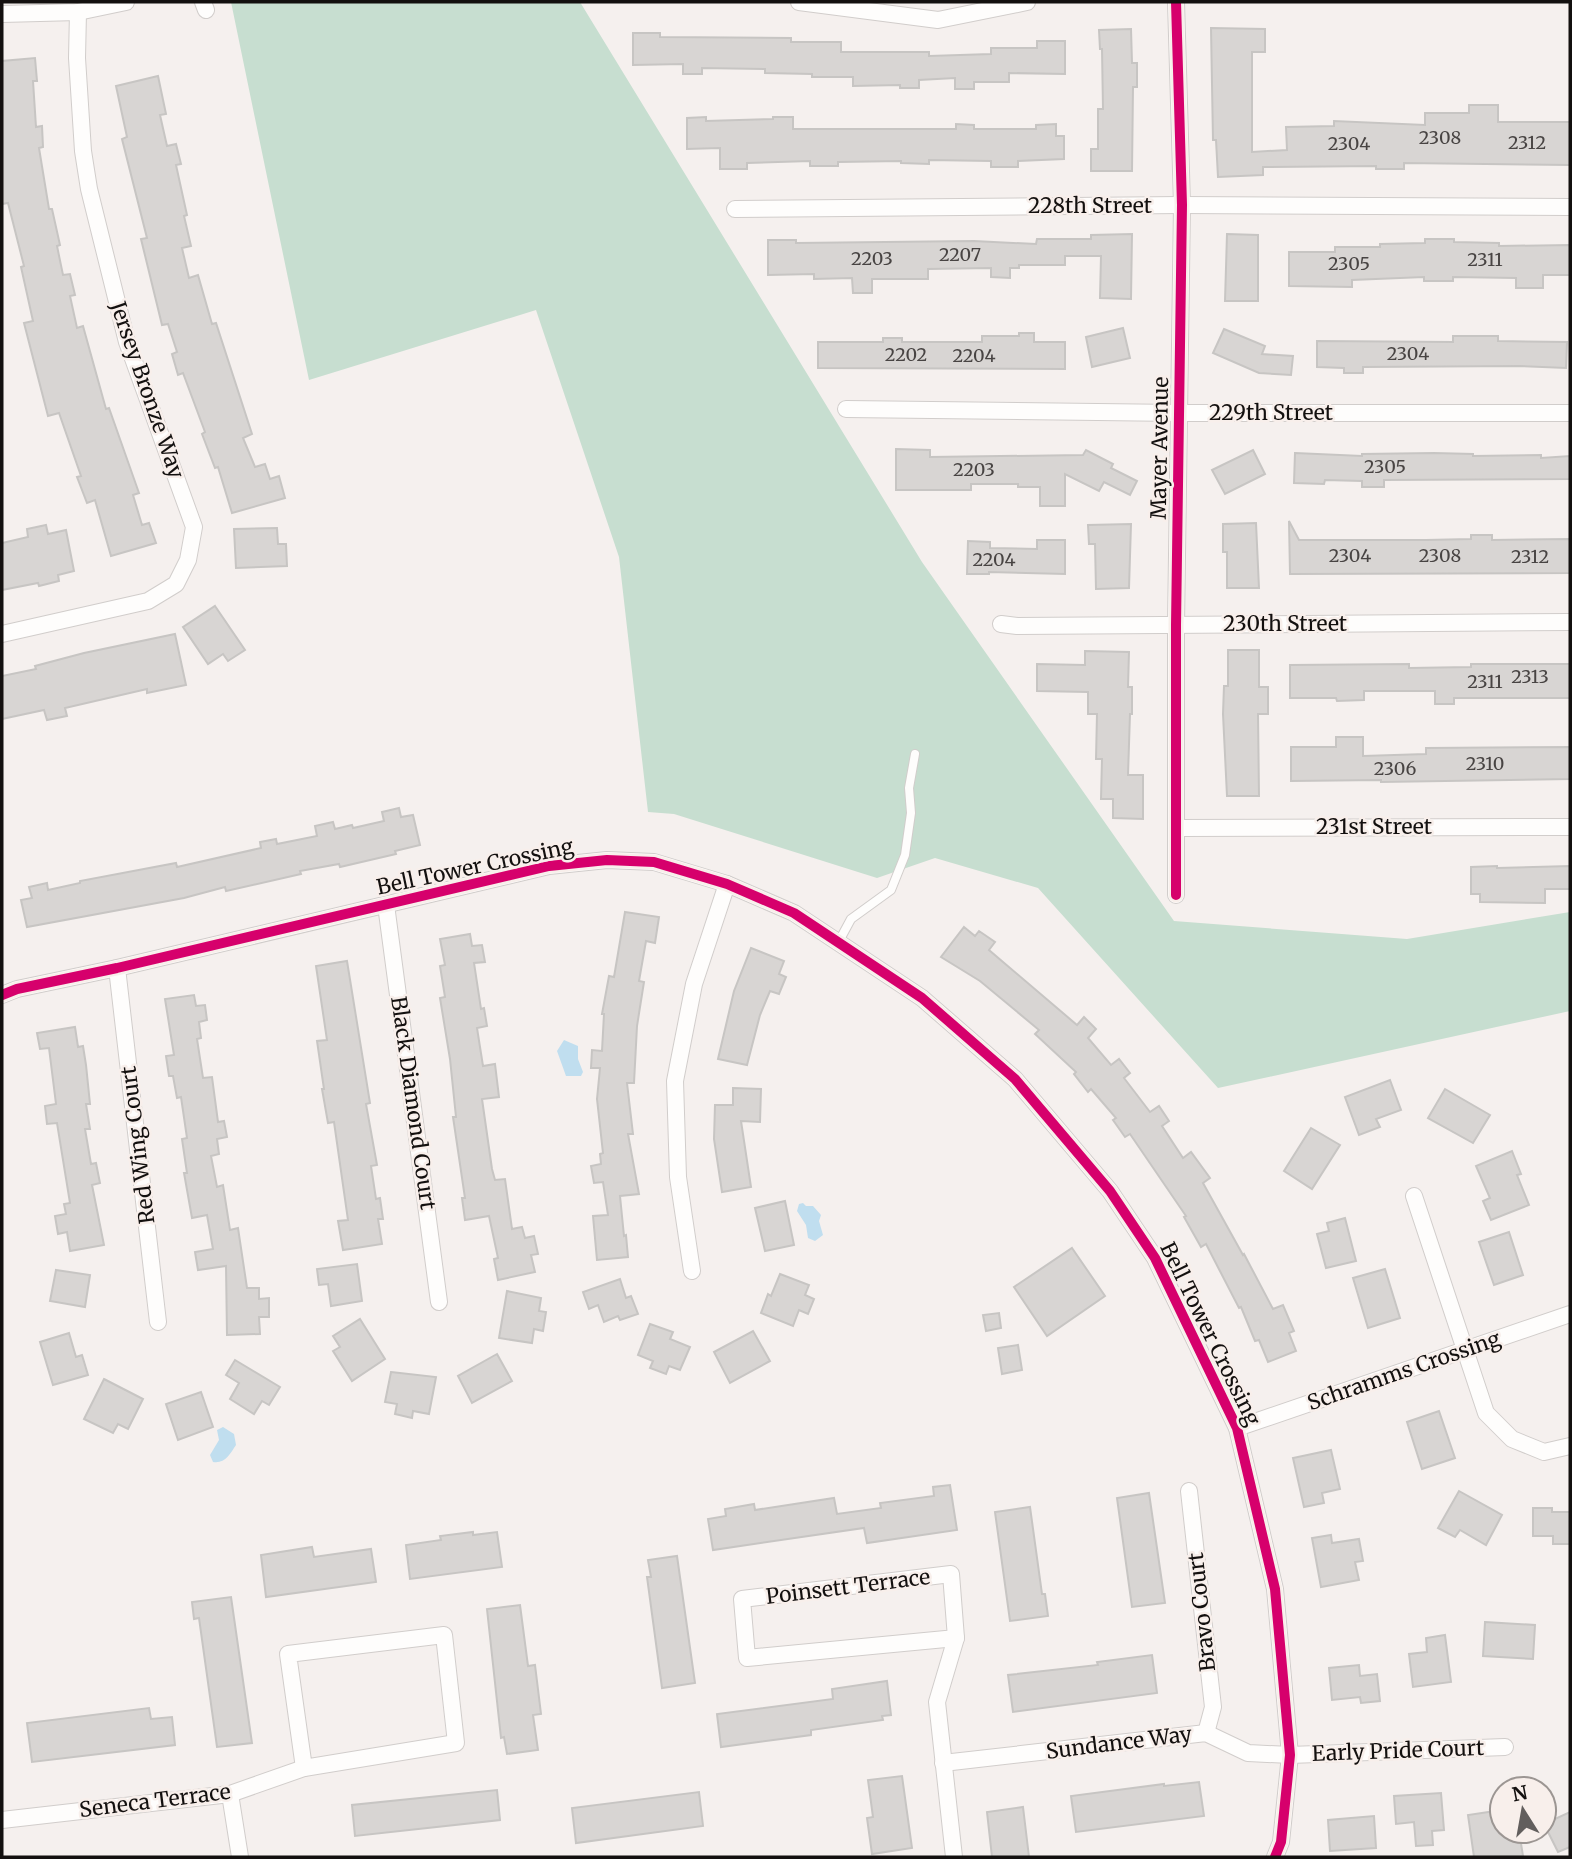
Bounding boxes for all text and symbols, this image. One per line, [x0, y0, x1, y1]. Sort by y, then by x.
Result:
house number: 2308 [1419, 126, 1461, 149]
house number: 2312 [1508, 131, 1546, 154]
house number: 2304 [1328, 132, 1370, 155]
street label: 228th Street [1028, 192, 1152, 219]
house number: 2207 [939, 243, 981, 266]
house number: 2203 [851, 247, 893, 270]
house number: 2311 [1467, 248, 1503, 271]
house number: 2305 [1328, 252, 1370, 275]
street label: Jersey Bronze Way [104, 297, 191, 483]
house number: 2304 [1387, 342, 1429, 365]
house number: 2202 [885, 343, 927, 366]
house number: 2204 [952, 344, 996, 367]
street label: Mayer Avenue [1145, 376, 1174, 520]
street label: 229th Street [1209, 399, 1333, 426]
house number: 2305 [1364, 455, 1406, 478]
house number: 2203 [953, 458, 995, 481]
house number: 2304 [1329, 544, 1371, 567]
house number: 2308 [1419, 544, 1461, 567]
house number: 2312 [1511, 545, 1549, 568]
house number: 2204 [972, 548, 1016, 571]
street label: 230th Street [1223, 610, 1347, 637]
house number: 2313 [1511, 665, 1549, 688]
house number: 2311 [1467, 670, 1503, 693]
house number: 2310 [1466, 752, 1504, 775]
house number: 2306 [1374, 757, 1416, 780]
street label: 231st Street [1316, 813, 1432, 840]
street label: Bell Tower Crossing [374, 832, 576, 901]
street label: Black Diamond Court [385, 994, 442, 1211]
street label: Red Wing Court [114, 1065, 161, 1225]
street label: Bell Tower Crossing [1154, 1238, 1267, 1430]
street label: Schramms Crossing [1304, 1325, 1504, 1416]
street label: Bravo Court [1182, 1551, 1221, 1673]
street label: Poinsett Terrace [764, 1563, 932, 1610]
street label: Sundance Way [1044, 1720, 1194, 1765]
street label: Early Pride Court [1311, 1734, 1485, 1767]
north arrow [1488, 1775, 1558, 1845]
street label: Seneca Terrace [78, 1778, 232, 1823]
text: N [1510, 1780, 1529, 1807]

